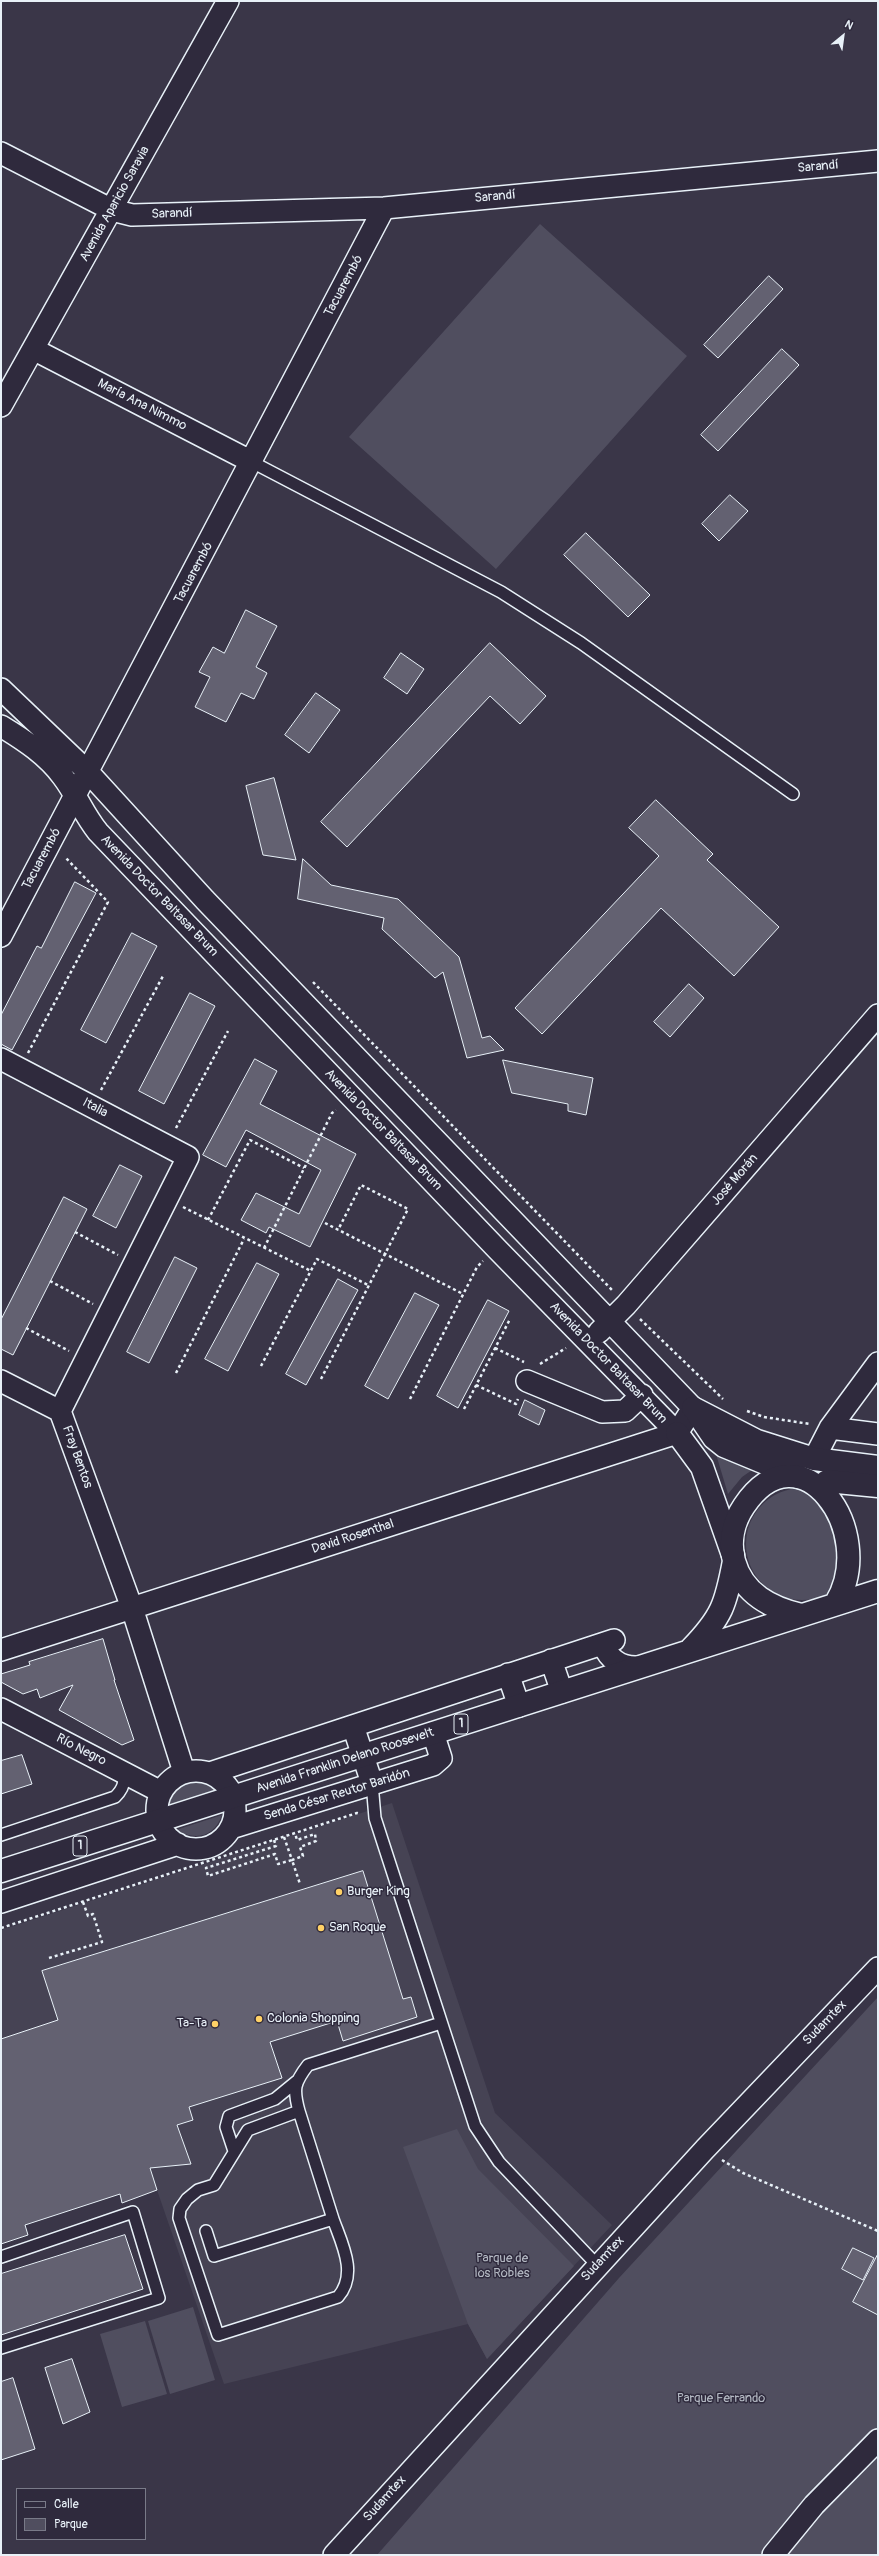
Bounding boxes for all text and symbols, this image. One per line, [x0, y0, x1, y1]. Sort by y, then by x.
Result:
north arrow [823, 16, 863, 56]
text: N [843, 18, 855, 33]
street label: Avenida Aparicio Saravia [77, 144, 153, 264]
street label: Sarandí [797, 157, 839, 177]
street label: Sarandí [474, 187, 516, 207]
street label: Sarandí [151, 205, 193, 223]
street label: Tacuarembó [321, 253, 367, 319]
street label: María Ana Nimmo [95, 376, 189, 434]
street label: Tacuarembó [171, 540, 217, 606]
street label: Tacuarembó [19, 826, 65, 892]
street label: Avenida Doctor Baltasar Brum [97, 832, 221, 960]
street label: Avenida Doctor Baltasar Brum [321, 1066, 445, 1194]
street label: Italia [80, 1095, 110, 1121]
street label: José Morán [708, 1151, 762, 1209]
street label: Avenida Doctor Baltasar Brum [546, 1299, 670, 1427]
street label: Fray Bentos [58, 1423, 96, 1491]
street label: David Rosenthal [310, 1516, 396, 1558]
road number: 1 [454, 1714, 468, 1734]
street label: Avenida Franklin Delano Roosevelt [254, 1725, 436, 1797]
street label: Río Negro [53, 1731, 109, 1769]
street label: Senda César Reutor Baridón [262, 1765, 412, 1825]
road number: 1 [73, 1836, 87, 1856]
place label: Burger King [347, 1884, 410, 1900]
marker: Burger King [334, 1887, 344, 1897]
place label: San Roque [329, 1920, 386, 1936]
marker: San Roque [316, 1923, 326, 1933]
street label: Sudamtex [800, 1997, 850, 2049]
place label: Colonia Shopping [267, 2011, 360, 2027]
marker: Colonia Shopping [254, 2014, 264, 2024]
place label: Ta-Ta [177, 2016, 207, 2032]
marker: Ta-Ta [210, 2019, 220, 2029]
street label: Sudamtex [578, 2233, 628, 2285]
park label: Parque de los Robles [475, 2251, 529, 2282]
park label: Parque Ferrando [677, 2391, 765, 2407]
street label: Sudamtex [360, 2473, 410, 2525]
legend [16, 2488, 146, 2540]
text: Calle [54, 2497, 79, 2512]
text: Parque [54, 2517, 88, 2532]

